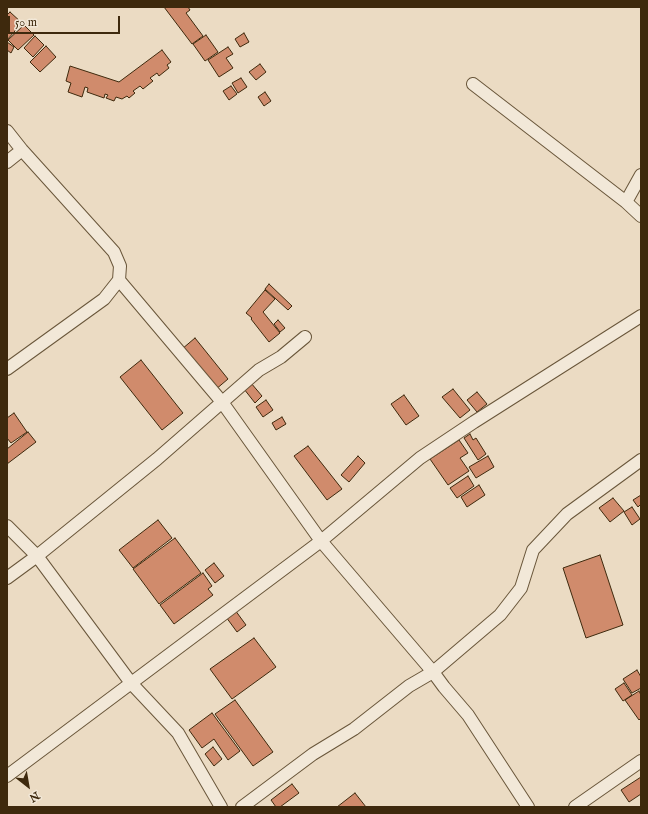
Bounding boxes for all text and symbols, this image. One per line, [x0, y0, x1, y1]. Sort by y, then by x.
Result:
scale bar [10, 8, 122, 34]
text: 50 m [15, 15, 37, 30]
north arrow [8, 766, 48, 806]
text: N [26, 788, 42, 805]

